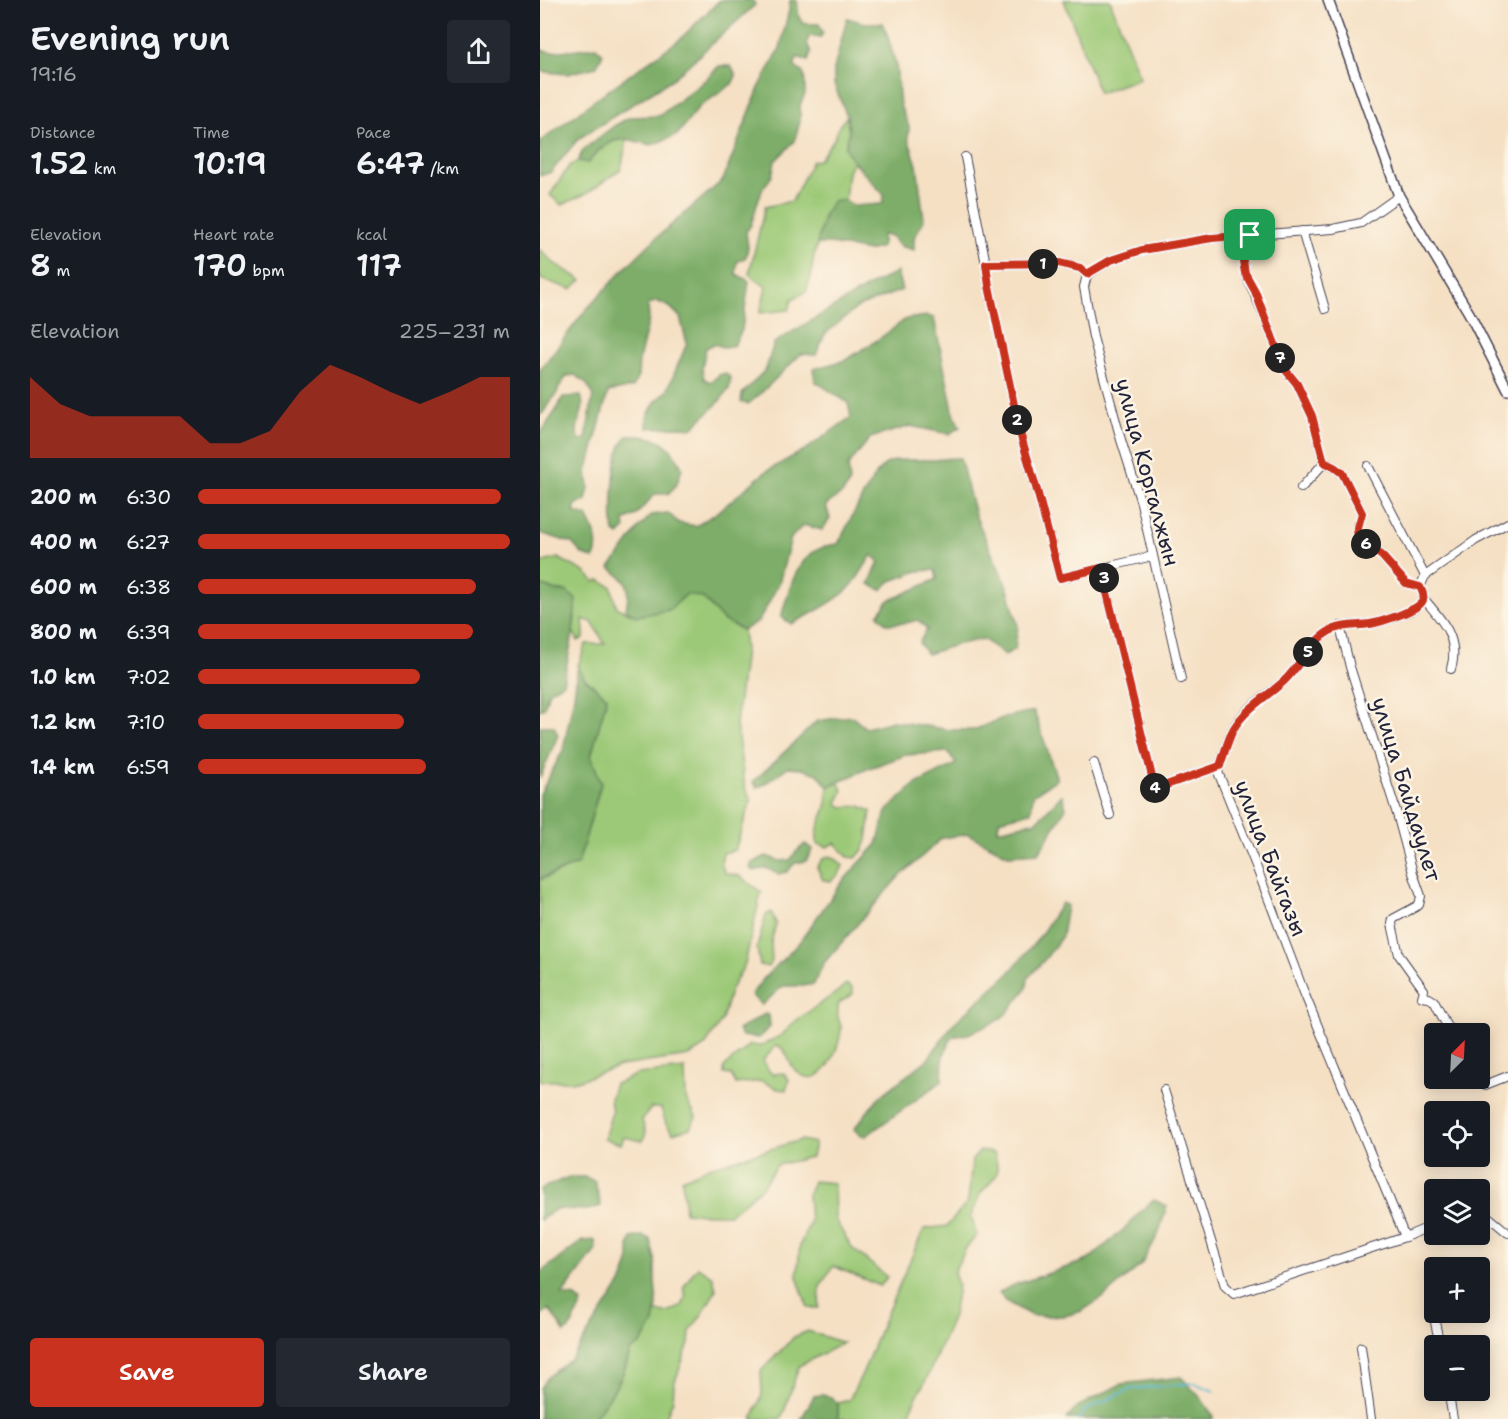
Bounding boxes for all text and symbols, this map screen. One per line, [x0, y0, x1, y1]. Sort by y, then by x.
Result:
text: Evening run [30, 16, 230, 61]
button: share [447, 20, 510, 83]
text: 19:16 [30, 61, 77, 87]
text: Distance [30, 122, 96, 143]
text: Time [193, 122, 230, 143]
text: Pace [356, 122, 391, 143]
text: 1.52 [30, 143, 88, 184]
text: 10:19 [193, 143, 267, 184]
text: 6:47 [356, 143, 425, 184]
text: km [88, 158, 116, 179]
text: /km [425, 158, 459, 179]
pin [1224, 209, 1275, 260]
icon: arrive [1233, 218, 1266, 251]
text: Elevation [30, 224, 102, 245]
text: Heart rate [193, 224, 275, 245]
text: kcal [356, 224, 387, 245]
text: 8 [30, 245, 51, 286]
text: 170 [193, 245, 247, 286]
text: 117 [356, 245, 402, 286]
pin: 1 [1028, 249, 1058, 279]
text: 1 [1039, 253, 1047, 274]
text: m [51, 260, 70, 281]
text: bpm [247, 260, 285, 281]
text: Elevation [30, 318, 120, 344]
text: 225–231 m [399, 318, 510, 344]
pin: 7 [1265, 343, 1295, 373]
text: 7 [1274, 347, 1286, 368]
street label: улица Коргалжын [1108, 375, 1187, 569]
pin: 2 [1002, 405, 1032, 435]
text: 2 [1011, 409, 1023, 430]
text: 200 m [30, 484, 97, 510]
text: 6:30 [126, 484, 171, 510]
text: 400 m [30, 529, 97, 555]
text: 6:27 [126, 529, 170, 555]
pin: 6 [1351, 529, 1381, 559]
text: 6 [1360, 533, 1372, 554]
pin: 3 [1089, 563, 1119, 593]
text: 3 [1098, 567, 1110, 588]
text: 600 m [30, 574, 97, 600]
text: 6:38 [126, 574, 171, 600]
text: 800 m [30, 619, 97, 645]
text: 6:39 [126, 619, 171, 645]
pin: 5 [1293, 637, 1323, 667]
text: 5 [1303, 641, 1313, 662]
text: 1.0 km [30, 664, 95, 690]
text: 7:02 [126, 664, 171, 690]
street label: улица Байдаулет [1365, 694, 1449, 886]
text: 1.2 km [30, 709, 96, 735]
text: 7:10 [126, 709, 165, 735]
text: 1.4 km [30, 754, 95, 780]
text: 6:59 [126, 754, 170, 780]
pin: 4 [1140, 773, 1170, 803]
street label: улица Байгазы [1227, 776, 1314, 940]
text: 4 [1149, 777, 1161, 798]
north arrow [1424, 1023, 1490, 1089]
map controls [1424, 1023, 1490, 1401]
button: locate [1424, 1101, 1490, 1167]
button: layers [1424, 1179, 1490, 1245]
button: + [1424, 1257, 1490, 1323]
button: − [1424, 1335, 1490, 1401]
button: Save [30, 1338, 264, 1407]
button: Share [276, 1338, 510, 1407]

